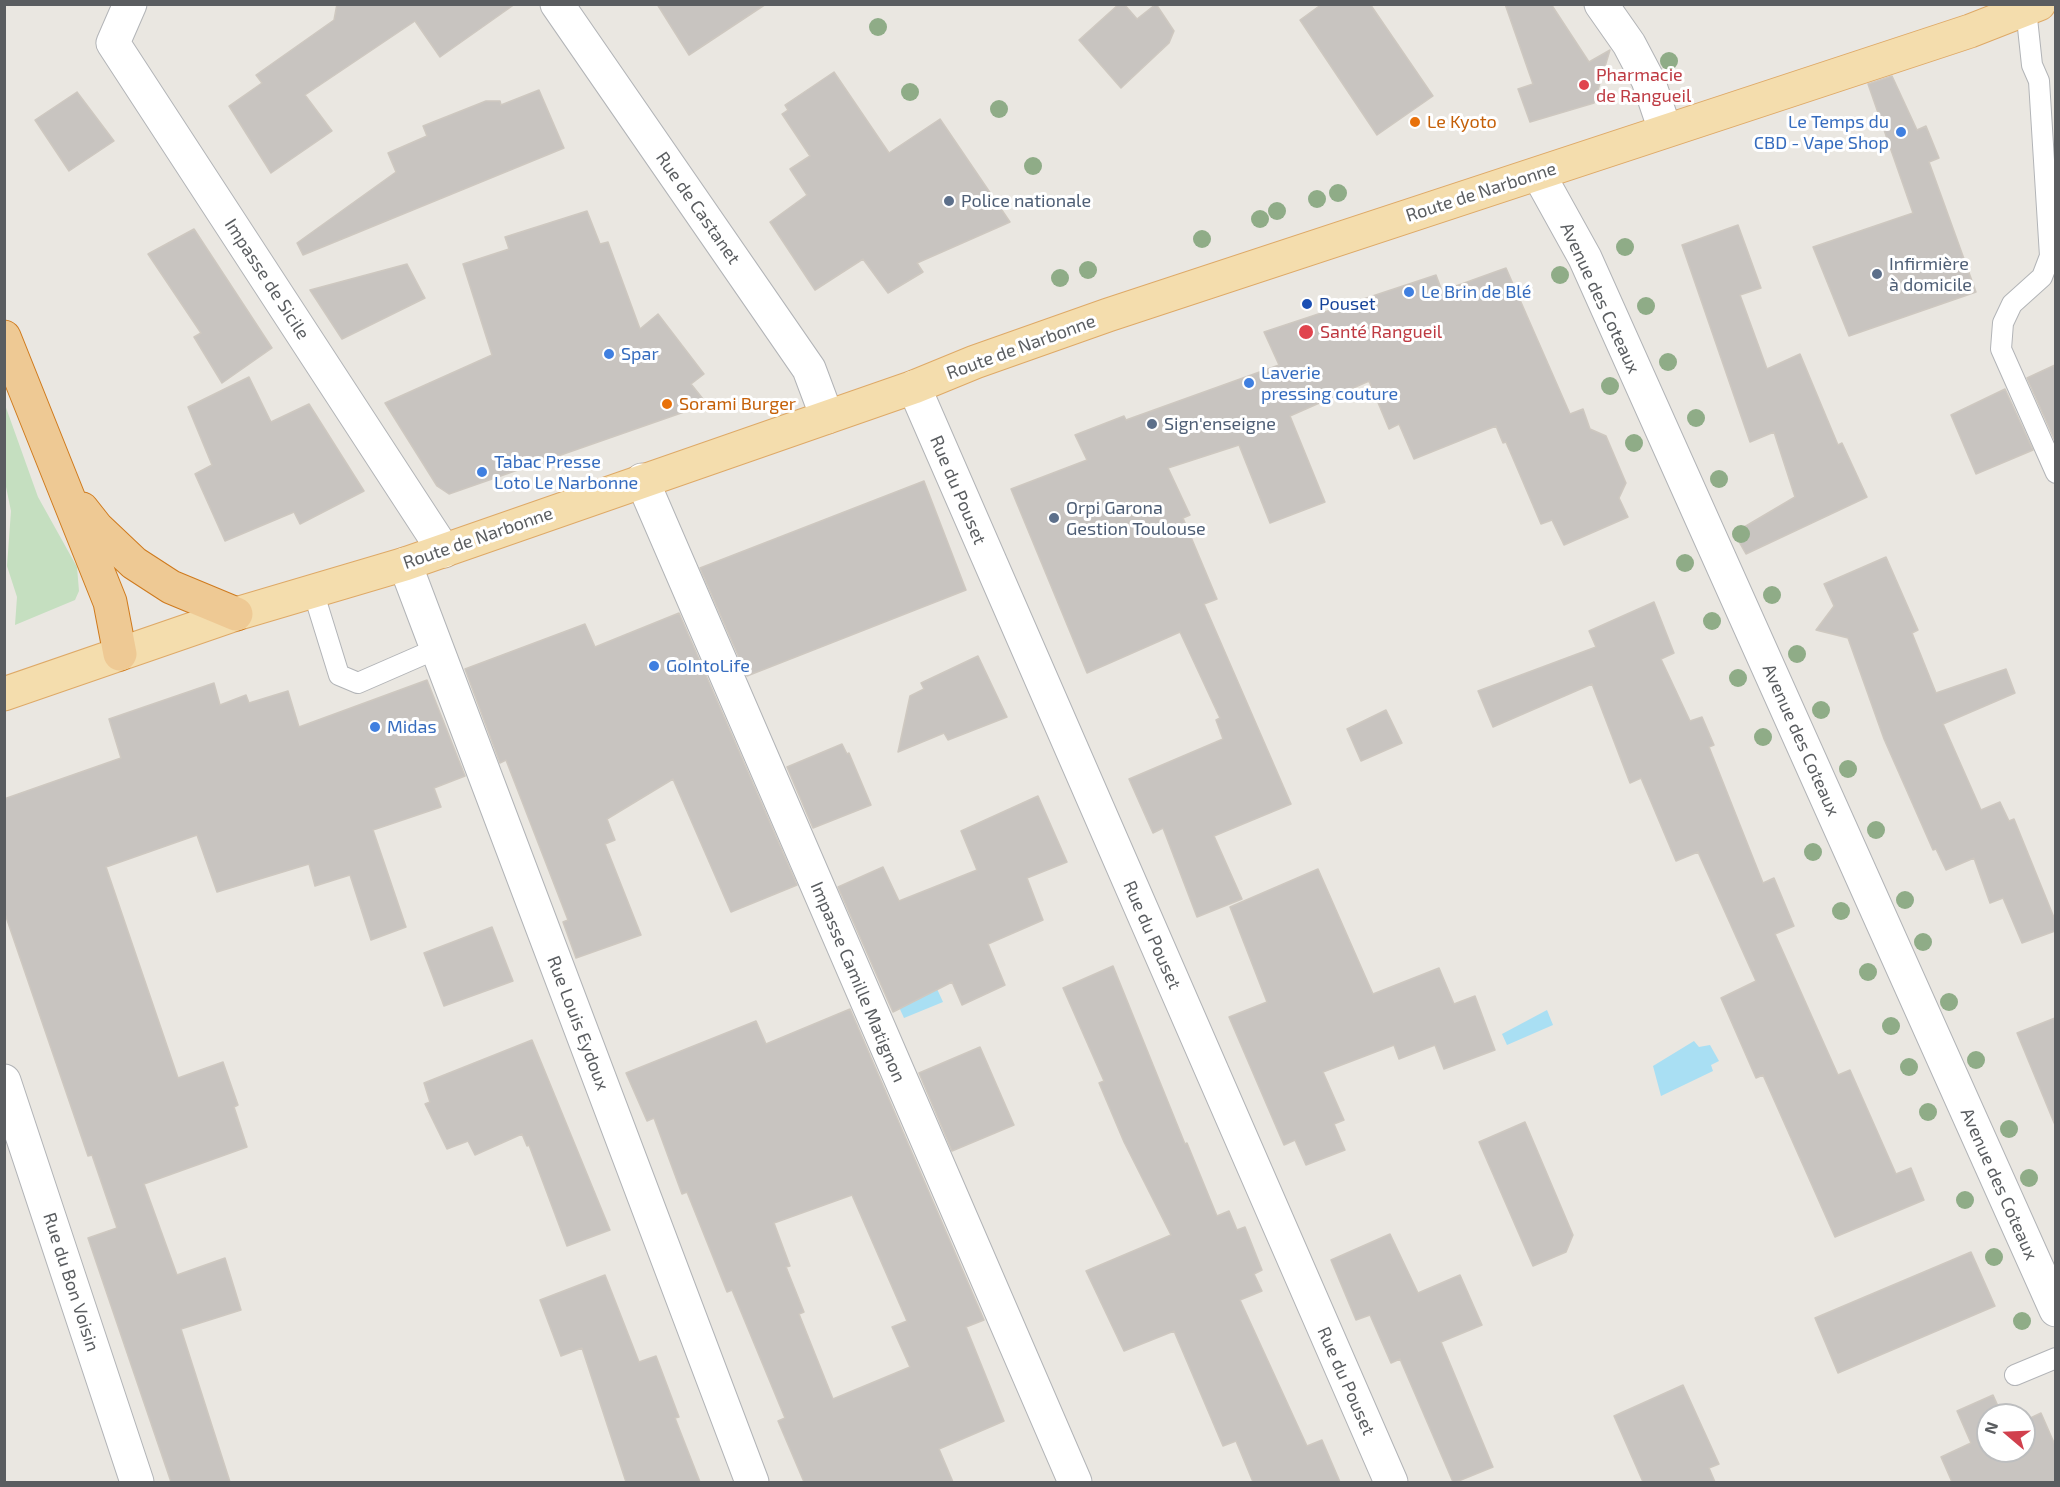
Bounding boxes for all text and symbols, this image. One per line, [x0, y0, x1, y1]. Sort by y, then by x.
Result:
place label: Pharmacie de Rangueil [1596, 64, 1691, 106]
marker: Pharmacie de Rangueil [1577, 78, 1591, 92]
place label: Le Kyoto [1427, 111, 1497, 133]
place label: Le Temps du CBD - Vape Shop [1754, 111, 1889, 154]
marker: Le Kyoto [1408, 115, 1422, 129]
marker: Le Temps du CBD - Vape Shop [1894, 125, 1908, 139]
street label: Rue de Castanet [651, 148, 745, 268]
street label: Route de Narbonne [1403, 157, 1559, 227]
place label: Police nationale [961, 190, 1091, 212]
marker: Police nationale [942, 194, 956, 208]
street label: Impasse de Sicile [220, 215, 314, 343]
street label: Avenue des Coteaux [1556, 219, 1644, 377]
place label: Infirmière à domicile [1889, 253, 1972, 296]
marker: Infirmière à domicile [1870, 267, 1884, 281]
place label: Le Brin de Blé [1421, 281, 1531, 303]
marker: Le Brin de Blé [1402, 285, 1416, 299]
place label: Pouset [1319, 293, 1376, 315]
marker: Pouset [1300, 297, 1314, 311]
street label: Route de Narbonne [944, 310, 1098, 384]
place label: Santé Rangueil [1320, 321, 1442, 343]
marker: Santé Rangueil [1297, 323, 1315, 341]
place label: Spar [621, 343, 659, 365]
marker: Spar [602, 347, 616, 361]
place label: Laverie pressing couture [1261, 362, 1398, 404]
marker: Laverie pressing couture [1242, 376, 1256, 390]
place label: Sorami Burger [679, 393, 796, 415]
marker: Sorami Burger [660, 397, 674, 411]
place label: Sign'enseigne [1164, 413, 1276, 435]
marker: Sign'enseigne [1145, 417, 1159, 431]
street label: Rue du Pouset [925, 432, 991, 548]
place label: Tabac Presse Loto Le Narbonne [494, 451, 638, 494]
marker: Tabac Presse Loto Le Narbonne [475, 465, 489, 479]
place label: Orpi Garona Gestion Toulouse [1066, 497, 1206, 540]
street label: Route de Narbonne [400, 502, 556, 574]
marker: Orpi Garona Gestion Toulouse [1047, 511, 1061, 525]
place label: GoIntoLife [666, 655, 750, 677]
marker: GoIntoLife [647, 659, 661, 673]
street label: Avenue des Coteaux [1758, 661, 1844, 819]
place label: Midas [387, 716, 437, 738]
marker: Midas [368, 720, 382, 734]
street label: Rue du Pouset [1118, 877, 1186, 993]
street label: Impasse Camille Matignon [806, 879, 910, 1085]
street label: Rue Louis Eydoux [542, 953, 614, 1093]
street label: Avenue des Coteaux [1956, 1105, 2042, 1263]
street label: Rue du Bon Voisin [38, 1210, 104, 1354]
street label: Rue du Pouset [1312, 1323, 1380, 1439]
north arrow [1976, 1403, 2036, 1463]
text: N [1980, 1419, 2001, 1436]

